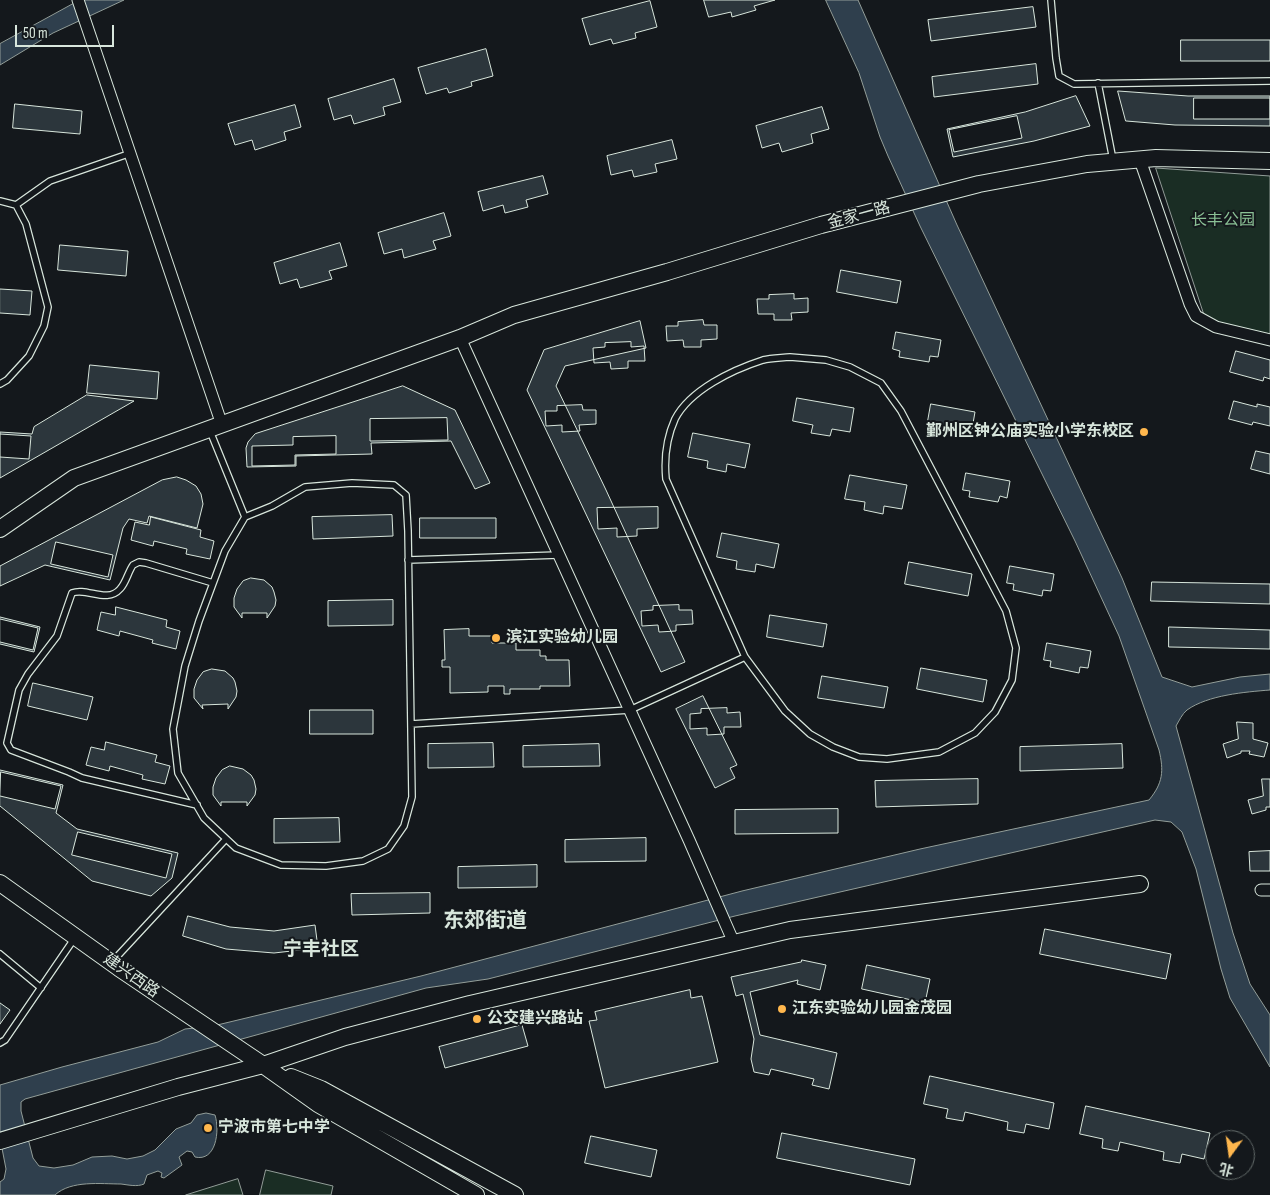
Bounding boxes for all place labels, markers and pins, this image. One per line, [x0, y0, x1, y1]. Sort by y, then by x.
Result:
place label: 鄞州区钟公庙实验小学东校区 [926, 422, 1134, 442]
marker: 鄞州区钟公庙实验小学东校区 [1138, 426, 1150, 438]
place label: 滨江实验幼儿园 [506, 628, 618, 648]
marker: 滨江实验幼儿园 [490, 632, 502, 644]
place label: 江东实验幼儿园金茂园 [792, 999, 952, 1019]
marker: 江东实验幼儿园金茂园 [776, 1003, 788, 1015]
place label: 公交建兴路站 [487, 1009, 583, 1029]
marker: 公交建兴路站 [471, 1013, 483, 1025]
place label: 宁波市第七中学 [218, 1118, 330, 1138]
marker: 宁波市第七中学 [202, 1122, 214, 1134]

